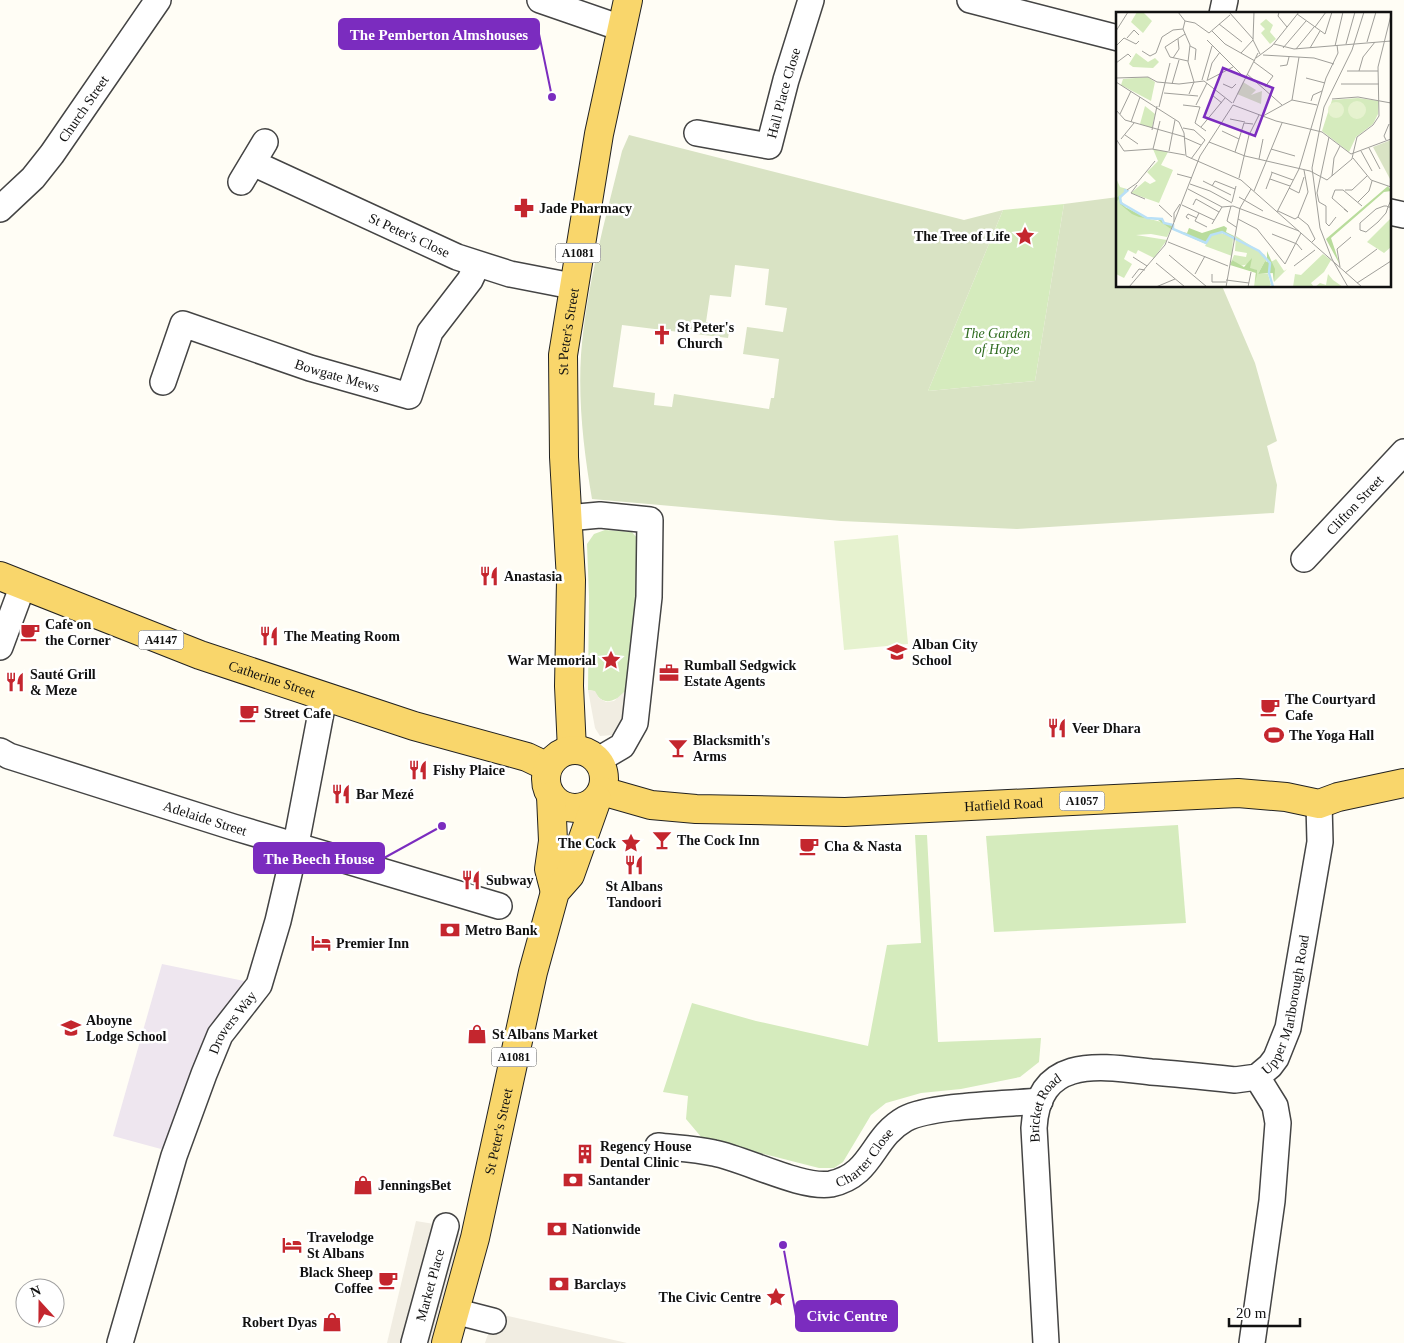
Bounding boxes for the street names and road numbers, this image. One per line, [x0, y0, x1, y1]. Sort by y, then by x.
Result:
street label: Hall Place Close [764, 46, 804, 140]
street label: Church Street [56, 73, 112, 145]
street label: St Peter's Close [366, 210, 452, 261]
road number: A1081 [556, 244, 600, 262]
street label: St Peter's Street [556, 287, 582, 375]
street label: Bowgate Mews [293, 356, 381, 395]
street label: Clifton Street [1324, 472, 1386, 538]
road number: A4147 [138, 630, 184, 650]
street label: Catherine Street [227, 658, 317, 701]
road number: A1057 [1060, 791, 1104, 810]
street label: Hatfield Road [964, 795, 1043, 814]
street label: Adelaide Street [161, 798, 249, 839]
street label: Upper Marlborough Road [1259, 934, 1312, 1078]
street label: Drovers Way [206, 988, 259, 1057]
road number: A1081 [492, 1048, 536, 1066]
street label: Bricket Road [1027, 1071, 1064, 1143]
street label: St Peter's Street [482, 1087, 515, 1176]
street label: Charter Close [834, 1125, 896, 1190]
street label: Market Place [413, 1247, 447, 1323]

